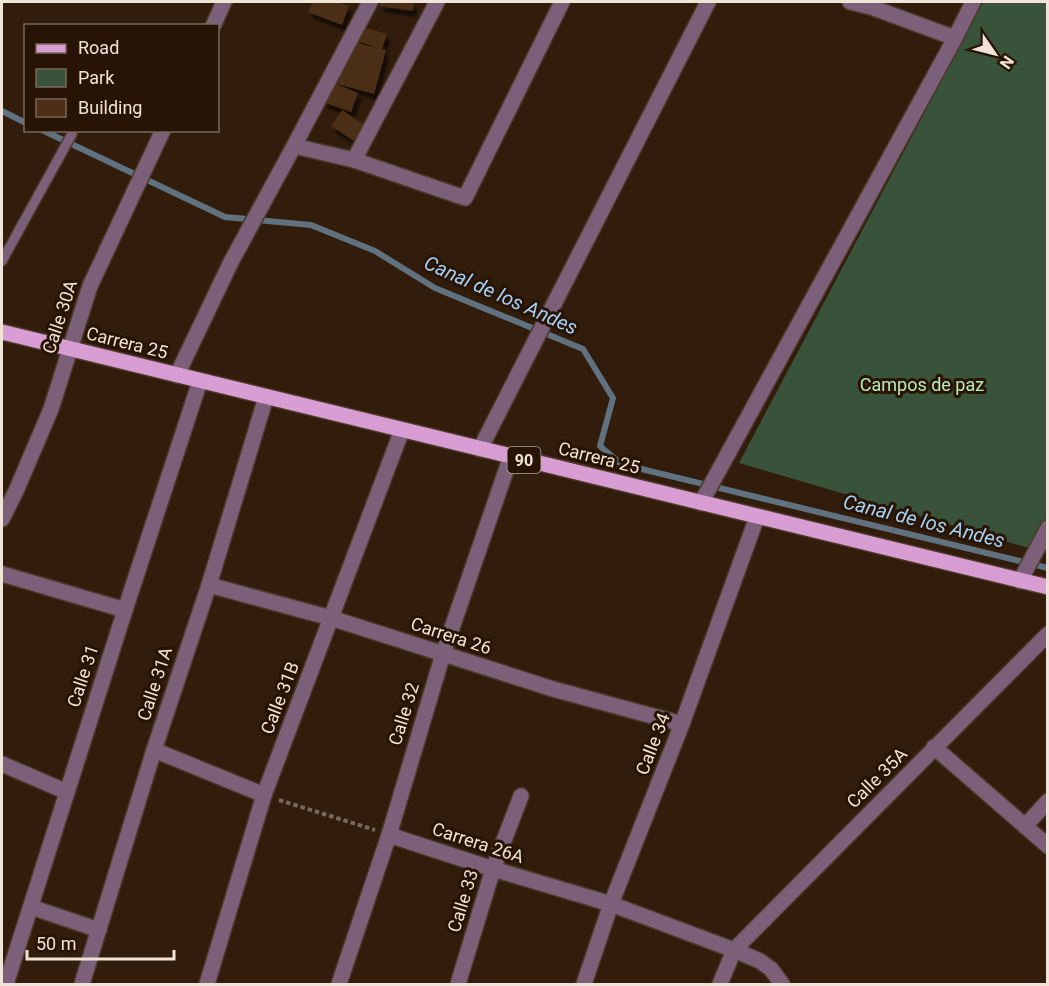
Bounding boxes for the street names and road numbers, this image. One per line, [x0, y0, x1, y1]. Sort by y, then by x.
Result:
street label: Calle 30A [38, 277, 81, 356]
street label: Carrera 25 [84, 322, 170, 363]
street label: Carrera 25 [556, 437, 642, 478]
road number: 90 [508, 447, 540, 473]
street label: Carrera 26 [408, 613, 494, 658]
street label: Calle 31 [63, 642, 102, 710]
street label: Calle 31A [133, 644, 176, 723]
street label: Calle 31B [256, 659, 303, 737]
street label: Calle 32 [384, 680, 423, 748]
street label: Calle 34 [631, 710, 674, 778]
street label: Calle 35A [842, 743, 911, 812]
street label: Carrera 26A [430, 818, 527, 867]
street label: Calle 33 [443, 867, 482, 935]

